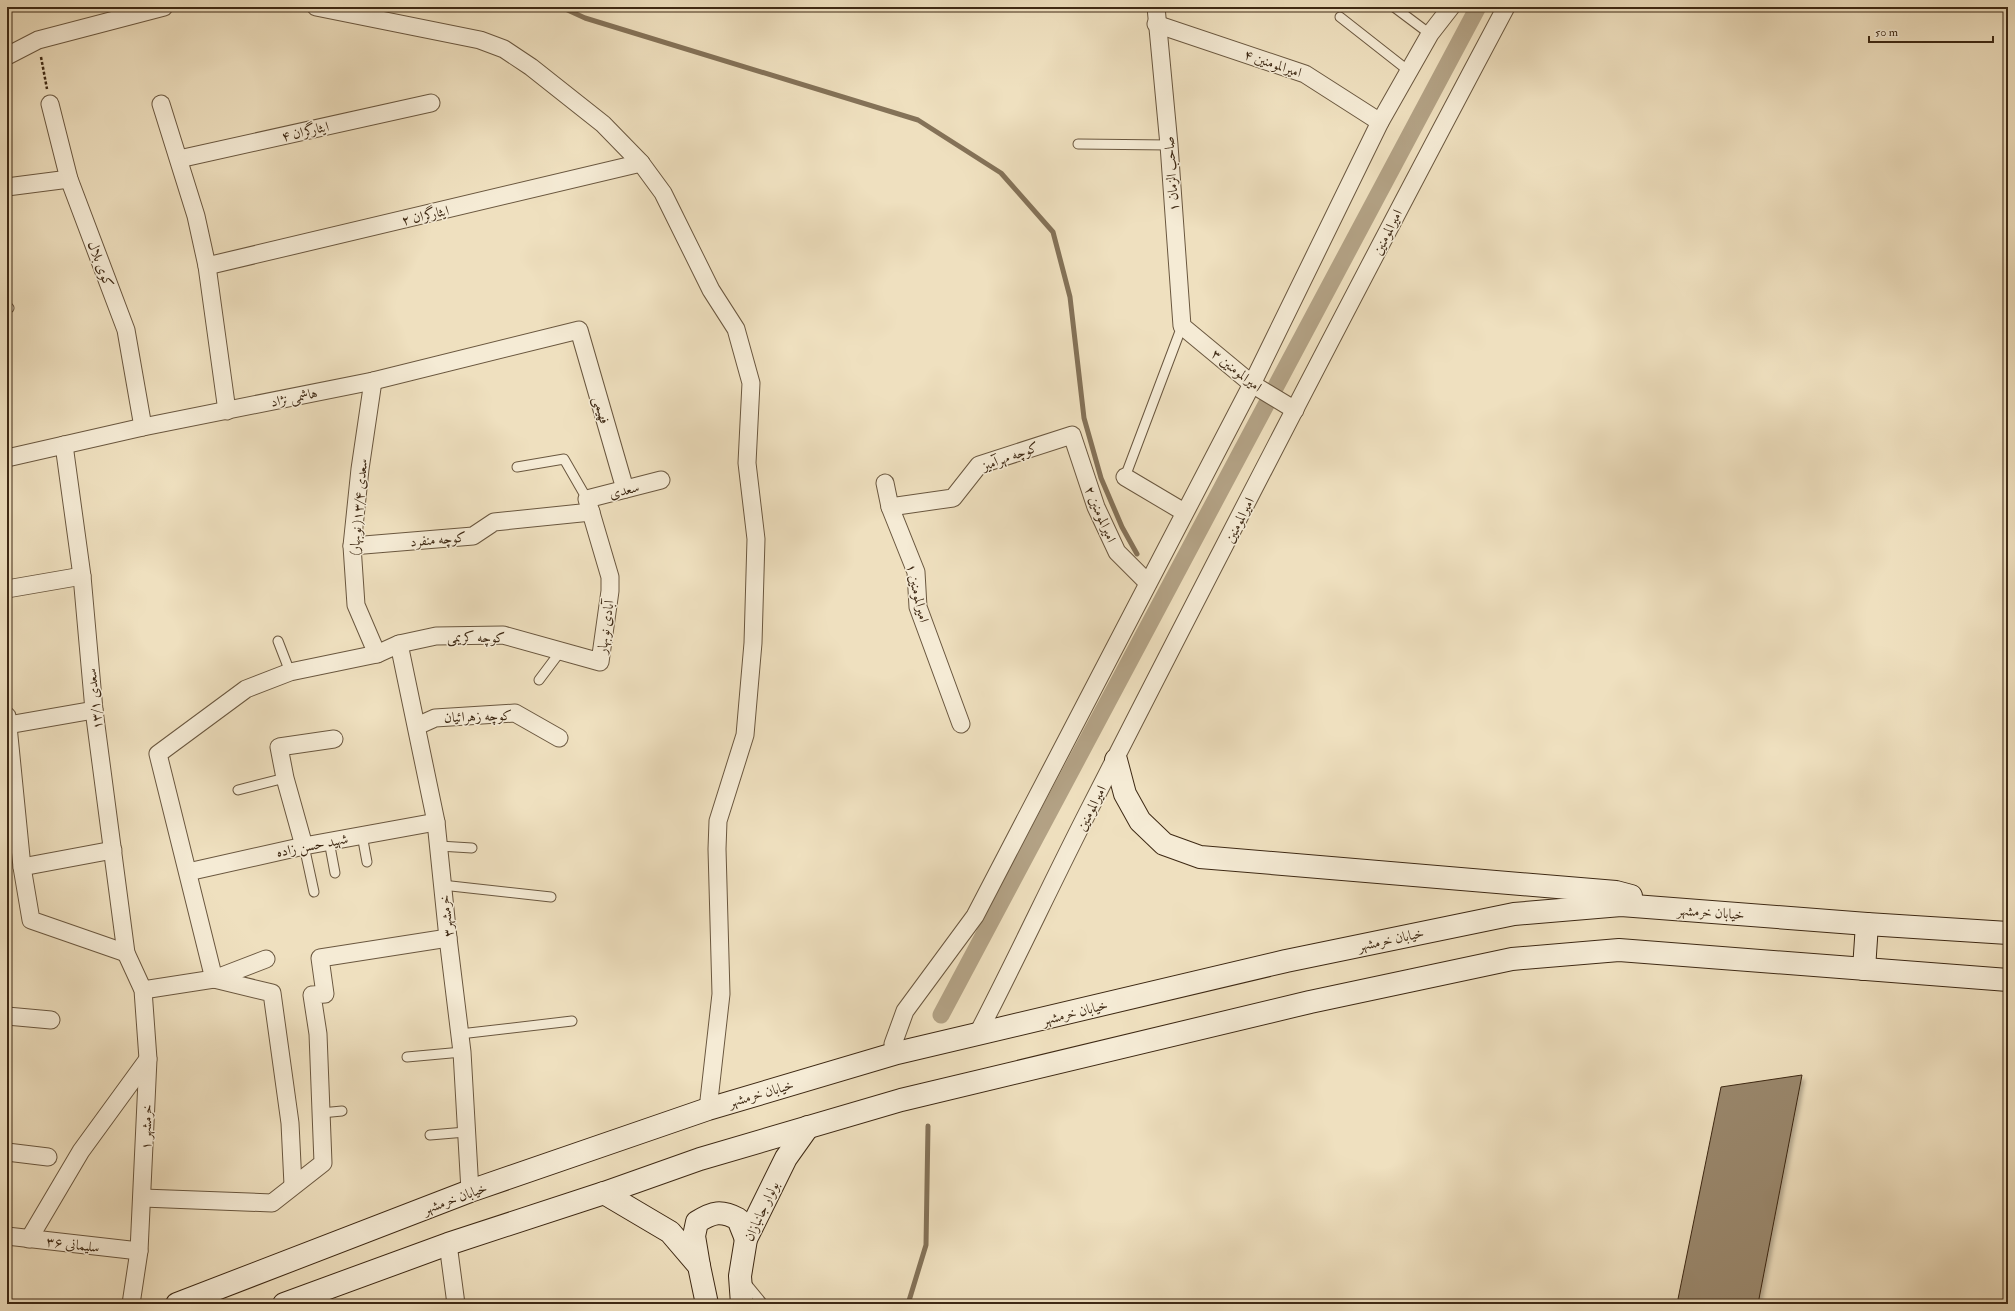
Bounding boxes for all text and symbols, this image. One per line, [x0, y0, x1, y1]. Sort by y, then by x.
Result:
scale bar [1869, 18, 1993, 44]
text: 50 m [1875, 25, 1899, 40]
street label: امیرالمومنین ۴ [1242, 46, 1304, 81]
street label: ایثارگران ۴ [279, 117, 331, 145]
street label: صاحب الزمان ۱ [1160, 136, 1184, 212]
street label: ایثارگران ۲ [399, 201, 451, 229]
street label: امیرالمومنین [1369, 207, 1406, 258]
street label: کوی بلال [84, 239, 117, 290]
street label: امیرالمومنین ۳ [1208, 345, 1265, 395]
street label: هاشمی نژاد [269, 384, 319, 412]
street label: فهیمی [589, 394, 614, 426]
street label: کوچه مهرآمیز [978, 438, 1041, 476]
street label: سعدی ۱۳/۴( نوبهار) [346, 458, 372, 556]
street label: سعدی [607, 479, 641, 502]
street label: امیرالمومنین ۲ [1081, 483, 1120, 545]
street label: امیرالمومنین [1221, 495, 1258, 546]
street label: کوچه منفرد [409, 529, 467, 551]
street label: امیرالمومنین ۱ [903, 562, 933, 624]
street label: آبادی نوبهار [593, 597, 619, 657]
street label: کوچه کریمی [447, 628, 505, 648]
street label: سعدی ۱۳/۱ [83, 667, 106, 730]
street label: کوچه زهرائیان [444, 707, 513, 727]
street label: امیرالمومنین [1073, 783, 1110, 834]
street label: شهید حسن زاده [275, 830, 350, 862]
street label: خرمشهر۳ [436, 894, 458, 938]
street label: خیابان خرمشهر [1675, 902, 1745, 924]
street label: خیابان خرمشهر [1355, 924, 1426, 956]
street label: خیابان خرمشهر [1039, 996, 1110, 1030]
street label: خیابان خرمشهر [725, 1076, 796, 1112]
street label: خرمشهر ۱ [137, 1104, 157, 1150]
street label: بولوار جانبازان [740, 1178, 783, 1244]
street label: خیابان خرمشهر [419, 1179, 490, 1220]
street label: سلیمانی ۳۶ [45, 1233, 101, 1256]

